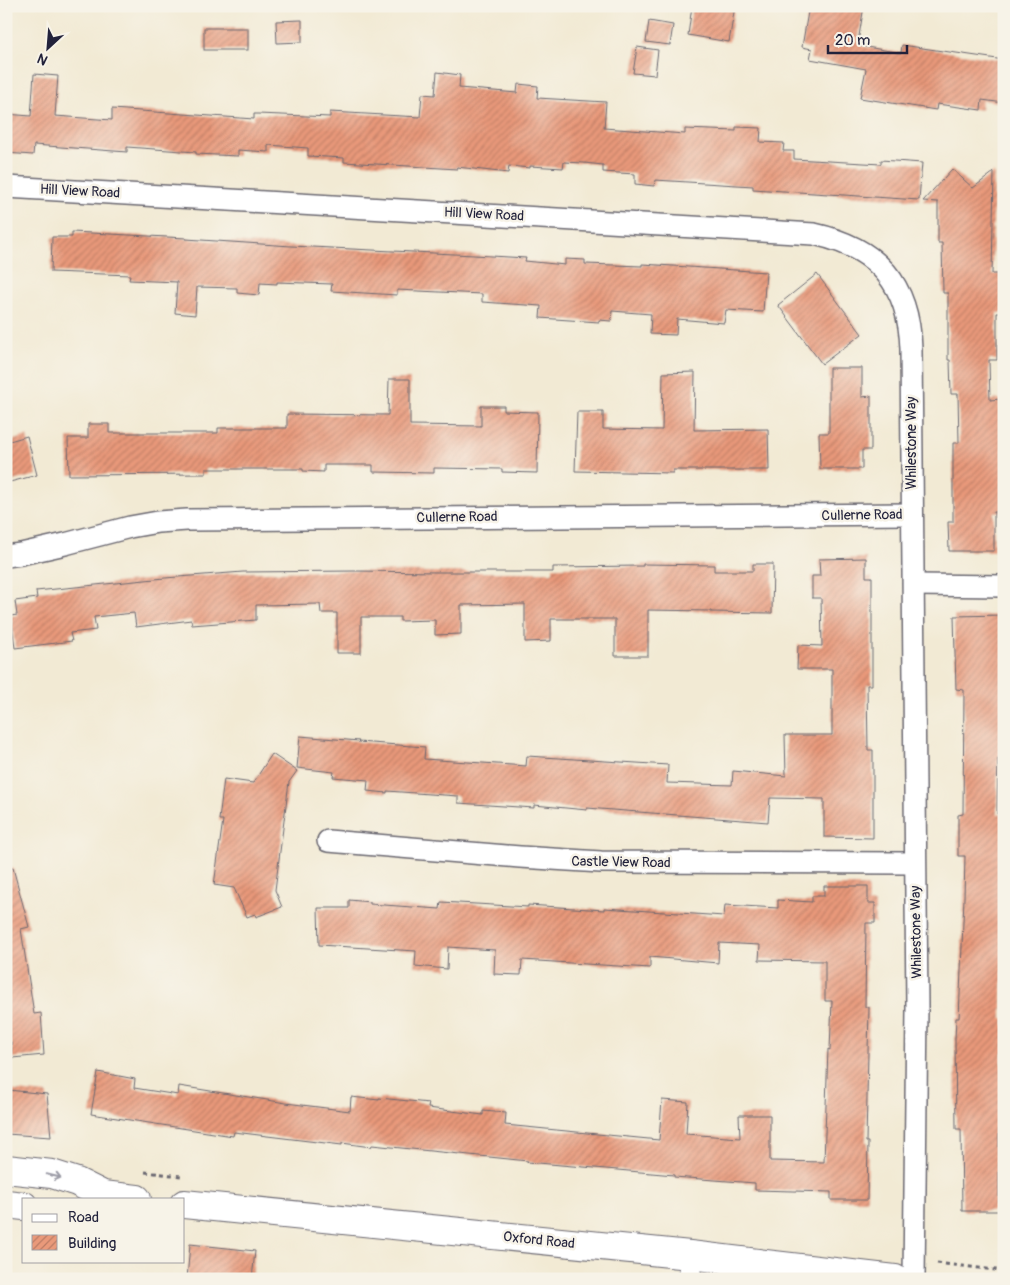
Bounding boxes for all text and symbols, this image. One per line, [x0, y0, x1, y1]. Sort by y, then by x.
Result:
north arrow [22, 22, 72, 72]
scale bar [828, 22, 906, 54]
text: 20 m [835, 31, 870, 50]
text: N [35, 50, 51, 69]
street label: Hill View Road [39, 180, 121, 202]
street label: Hill View Road [443, 203, 525, 225]
street label: Whilestone Way [903, 396, 920, 489]
street label: Cullerne Road [821, 506, 903, 524]
street label: Cullerne Road [416, 508, 498, 526]
street label: Castle View Road [571, 853, 671, 871]
street label: Whilestone Way [907, 885, 925, 979]
one-way arrow [46, 1172, 62, 1181]
legend [22, 1198, 185, 1262]
text: Road [68, 1208, 99, 1227]
street label: Oxford Road [502, 1228, 576, 1252]
text: Building [68, 1234, 116, 1253]

